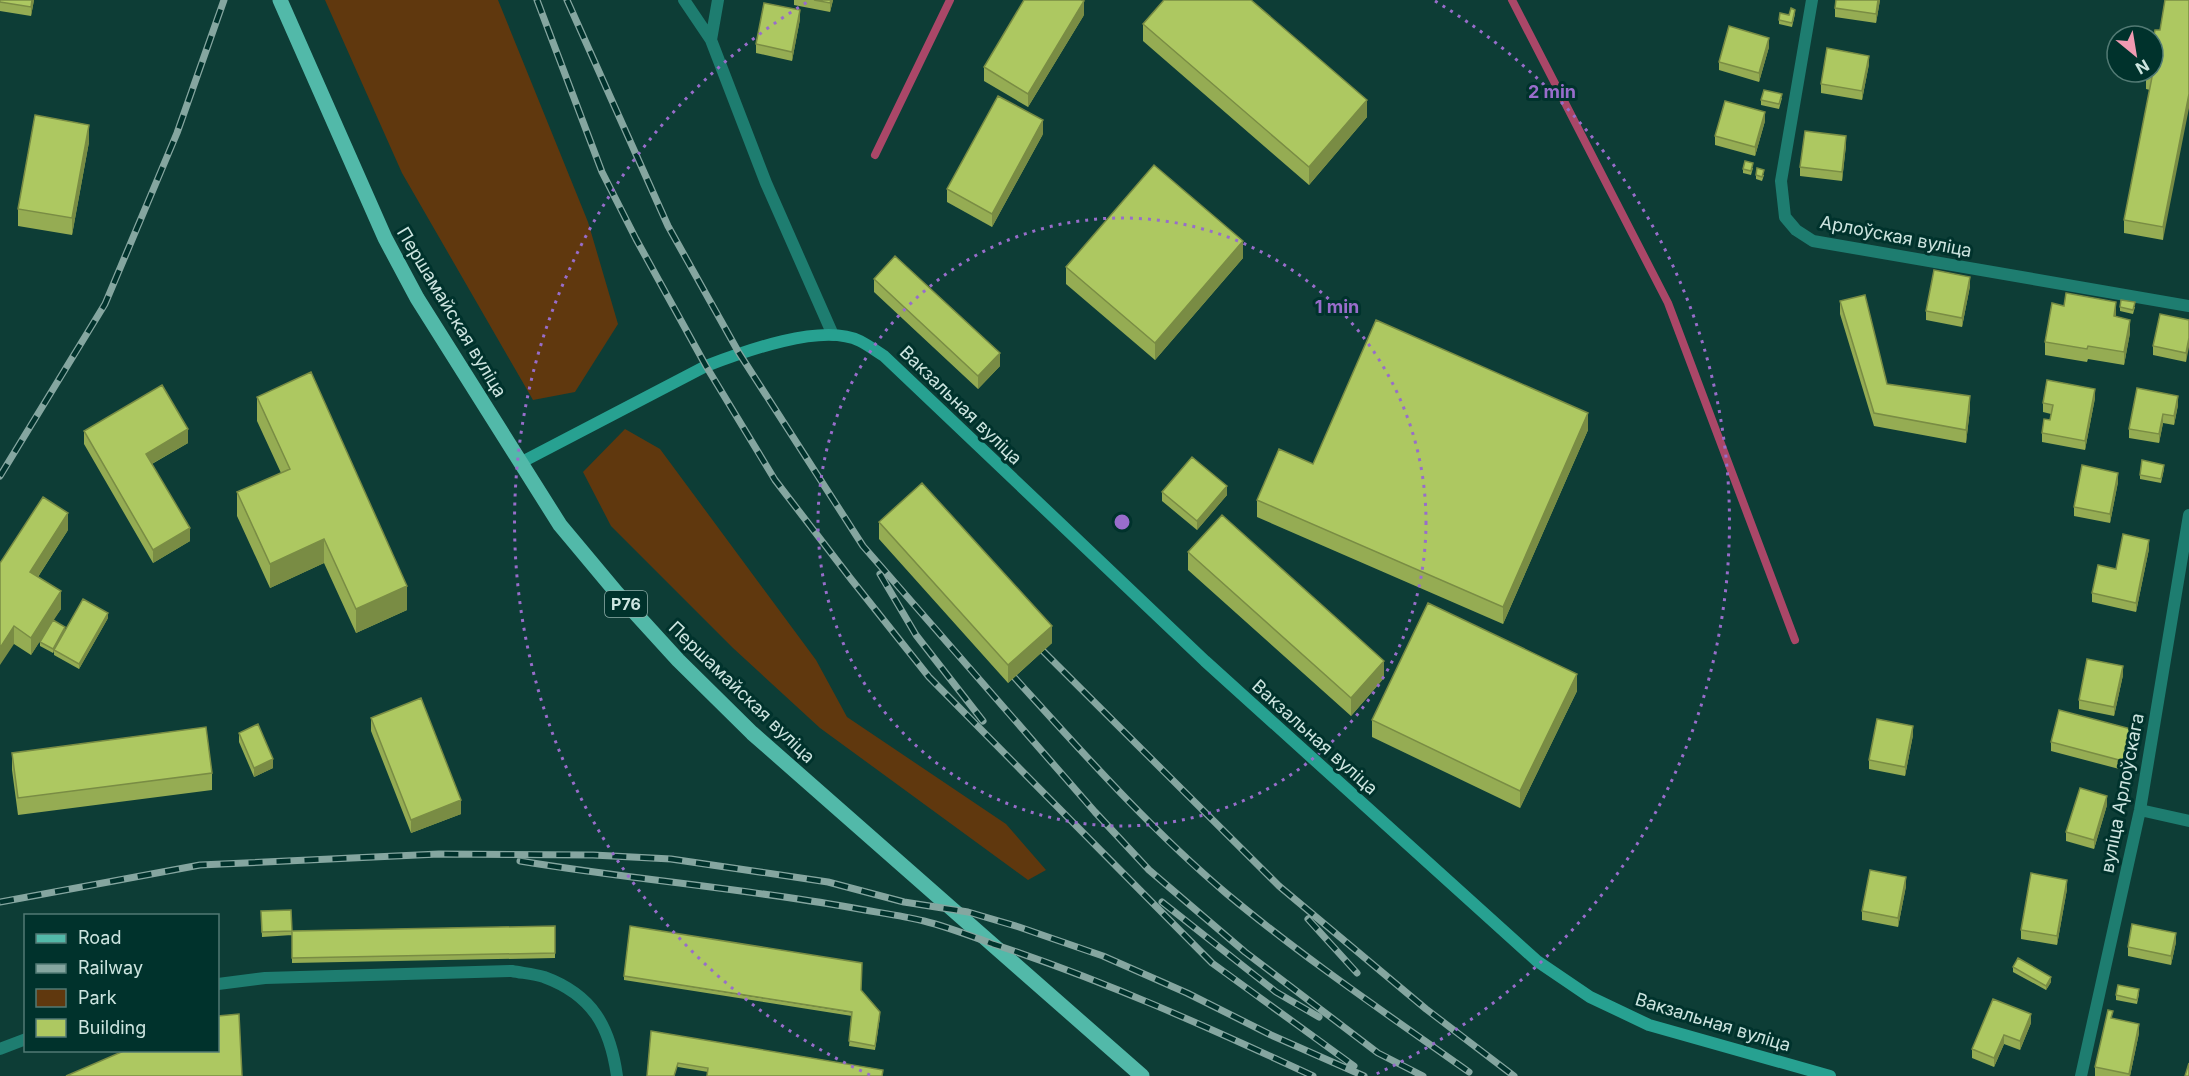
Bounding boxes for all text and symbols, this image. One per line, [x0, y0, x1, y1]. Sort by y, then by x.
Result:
north arrow [2105, 24, 2165, 84]
text: N [2132, 55, 2153, 79]
text: 2 min [1528, 81, 1576, 102]
street label: Арлоўская вуліца [1818, 211, 1974, 261]
street label: Першамайская вуліца [393, 223, 511, 401]
text: 1 min [1315, 296, 1359, 317]
street label: Вакзальная вуліца [896, 341, 1026, 469]
centre of rings [1112, 512, 1132, 532]
road number: Р76 [605, 591, 647, 617]
street label: Першамайская вуліца [665, 617, 819, 767]
street label: Вакзальная вуліца [1248, 675, 1382, 799]
street label: вуліца Арлоўскага [2096, 711, 2148, 875]
legend [24, 914, 219, 1052]
text: Road [78, 927, 121, 948]
text: Railway [78, 957, 143, 978]
text: Park [78, 987, 117, 1008]
street label: Вакзальная вуліца [1633, 988, 1793, 1056]
text: Building [78, 1017, 146, 1038]

